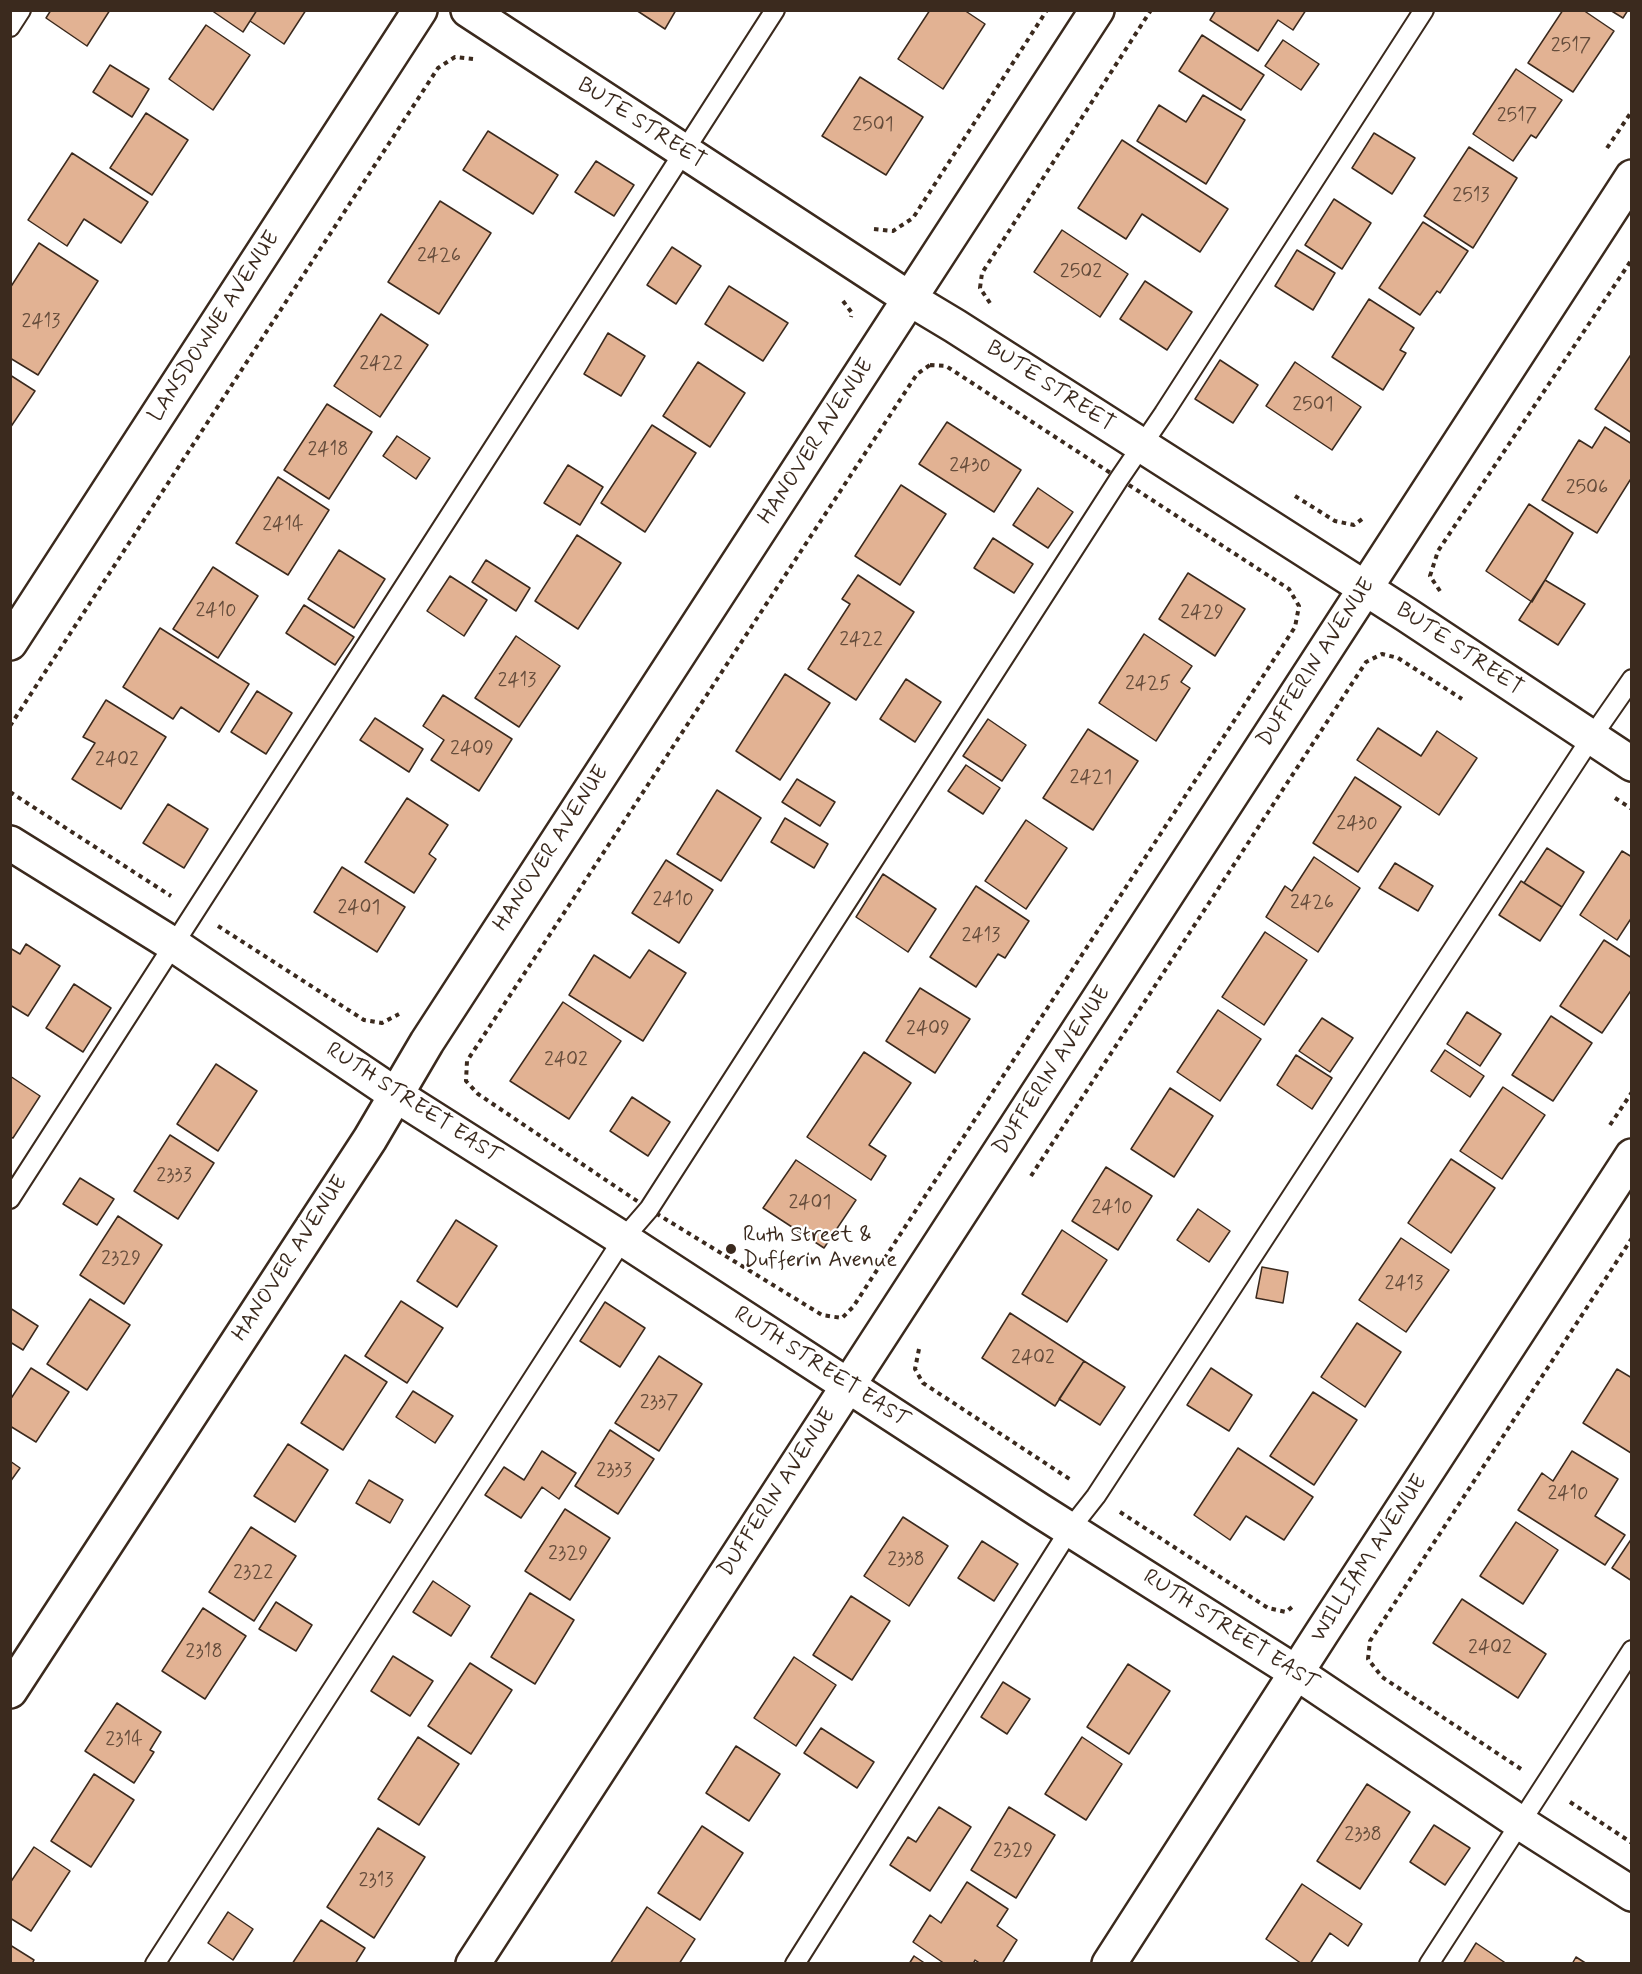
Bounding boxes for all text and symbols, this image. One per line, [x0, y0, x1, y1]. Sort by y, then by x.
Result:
house number: 2517 [1551, 35, 1591, 59]
street label: BUTE STREET [572, 73, 710, 175]
house number: 2517 [1497, 105, 1537, 129]
house number: 2501 [852, 114, 894, 138]
house number: 2513 [1452, 185, 1490, 209]
street label: LANSDOWNE AVENUE [144, 227, 286, 427]
house number: 2426 [417, 245, 461, 269]
house number: 2502 [1060, 261, 1102, 285]
house number: 2413 [22, 311, 60, 335]
street label: BUTE STREET [981, 336, 1119, 438]
house number: 2422 [359, 353, 403, 377]
street label: HANOVER AVENUE [754, 354, 880, 530]
house number: 2501 [1292, 394, 1334, 418]
house number: 2418 [308, 439, 348, 463]
house number: 2430 [949, 455, 991, 479]
house number: 2506 [1566, 477, 1608, 501]
house number: 2414 [262, 514, 304, 538]
street label: DUFFERIN AVENUE [1253, 574, 1381, 752]
street label: BUTE STREET [1390, 598, 1528, 702]
house number: 2410 [196, 600, 236, 624]
house number: 2429 [1180, 602, 1224, 626]
house number: 2422 [839, 629, 883, 653]
house number: 2413 [498, 670, 536, 694]
house number: 2425 [1125, 673, 1171, 697]
house number: 2409 [450, 738, 494, 762]
house number: 2402 [95, 749, 139, 773]
street label: HANOVER AVENUE [489, 761, 615, 937]
house number: 2421 [1070, 767, 1112, 791]
house number: 2430 [1336, 813, 1378, 837]
house number: 2410 [653, 889, 693, 913]
house number: 2426 [1290, 892, 1334, 916]
house number: 2401 [338, 897, 380, 921]
house number: 2413 [962, 925, 1000, 949]
street label: DUFFERIN AVENUE [989, 982, 1117, 1160]
house number: 2409 [906, 1018, 950, 1042]
street label: RUTH STREET EAST [321, 1038, 505, 1170]
house number: 2402 [544, 1049, 588, 1073]
house number: 2333 [156, 1165, 192, 1189]
street label: HANOVER AVENUE [228, 1171, 354, 1347]
house number: 2401 [789, 1192, 831, 1216]
house number: 2410 [1092, 1197, 1132, 1221]
place label: Ruth Street & Dufferin Avenue [743, 1223, 897, 1274]
marker: Ruth Street & Dufferin Avenue [724, 1242, 738, 1256]
house number: 2329 [101, 1248, 141, 1272]
house number: 2413 [1385, 1273, 1423, 1297]
street label: RUTH STREET EAST [729, 1302, 913, 1434]
house number: 2402 [1011, 1347, 1055, 1371]
house number: 2337 [640, 1392, 678, 1416]
street label: DUFFERIN AVENUE [714, 1404, 842, 1582]
house number: 2333 [596, 1460, 632, 1484]
street label: WILLIAM AVENUE [1306, 1470, 1434, 1648]
house number: 2410 [1548, 1483, 1588, 1507]
house number: 2329 [548, 1543, 588, 1567]
house number: 2338 [887, 1549, 925, 1573]
house number: 2322 [233, 1562, 273, 1586]
street label: RUTH STREET EAST [1138, 1565, 1322, 1697]
house number: 2402 [1468, 1637, 1512, 1661]
house number: 2318 [185, 1641, 223, 1665]
house number: 2314 [105, 1729, 143, 1753]
house number: 2338 [1344, 1824, 1382, 1848]
house number: 2329 [993, 1840, 1033, 1864]
house number: 2313 [358, 1870, 394, 1894]

